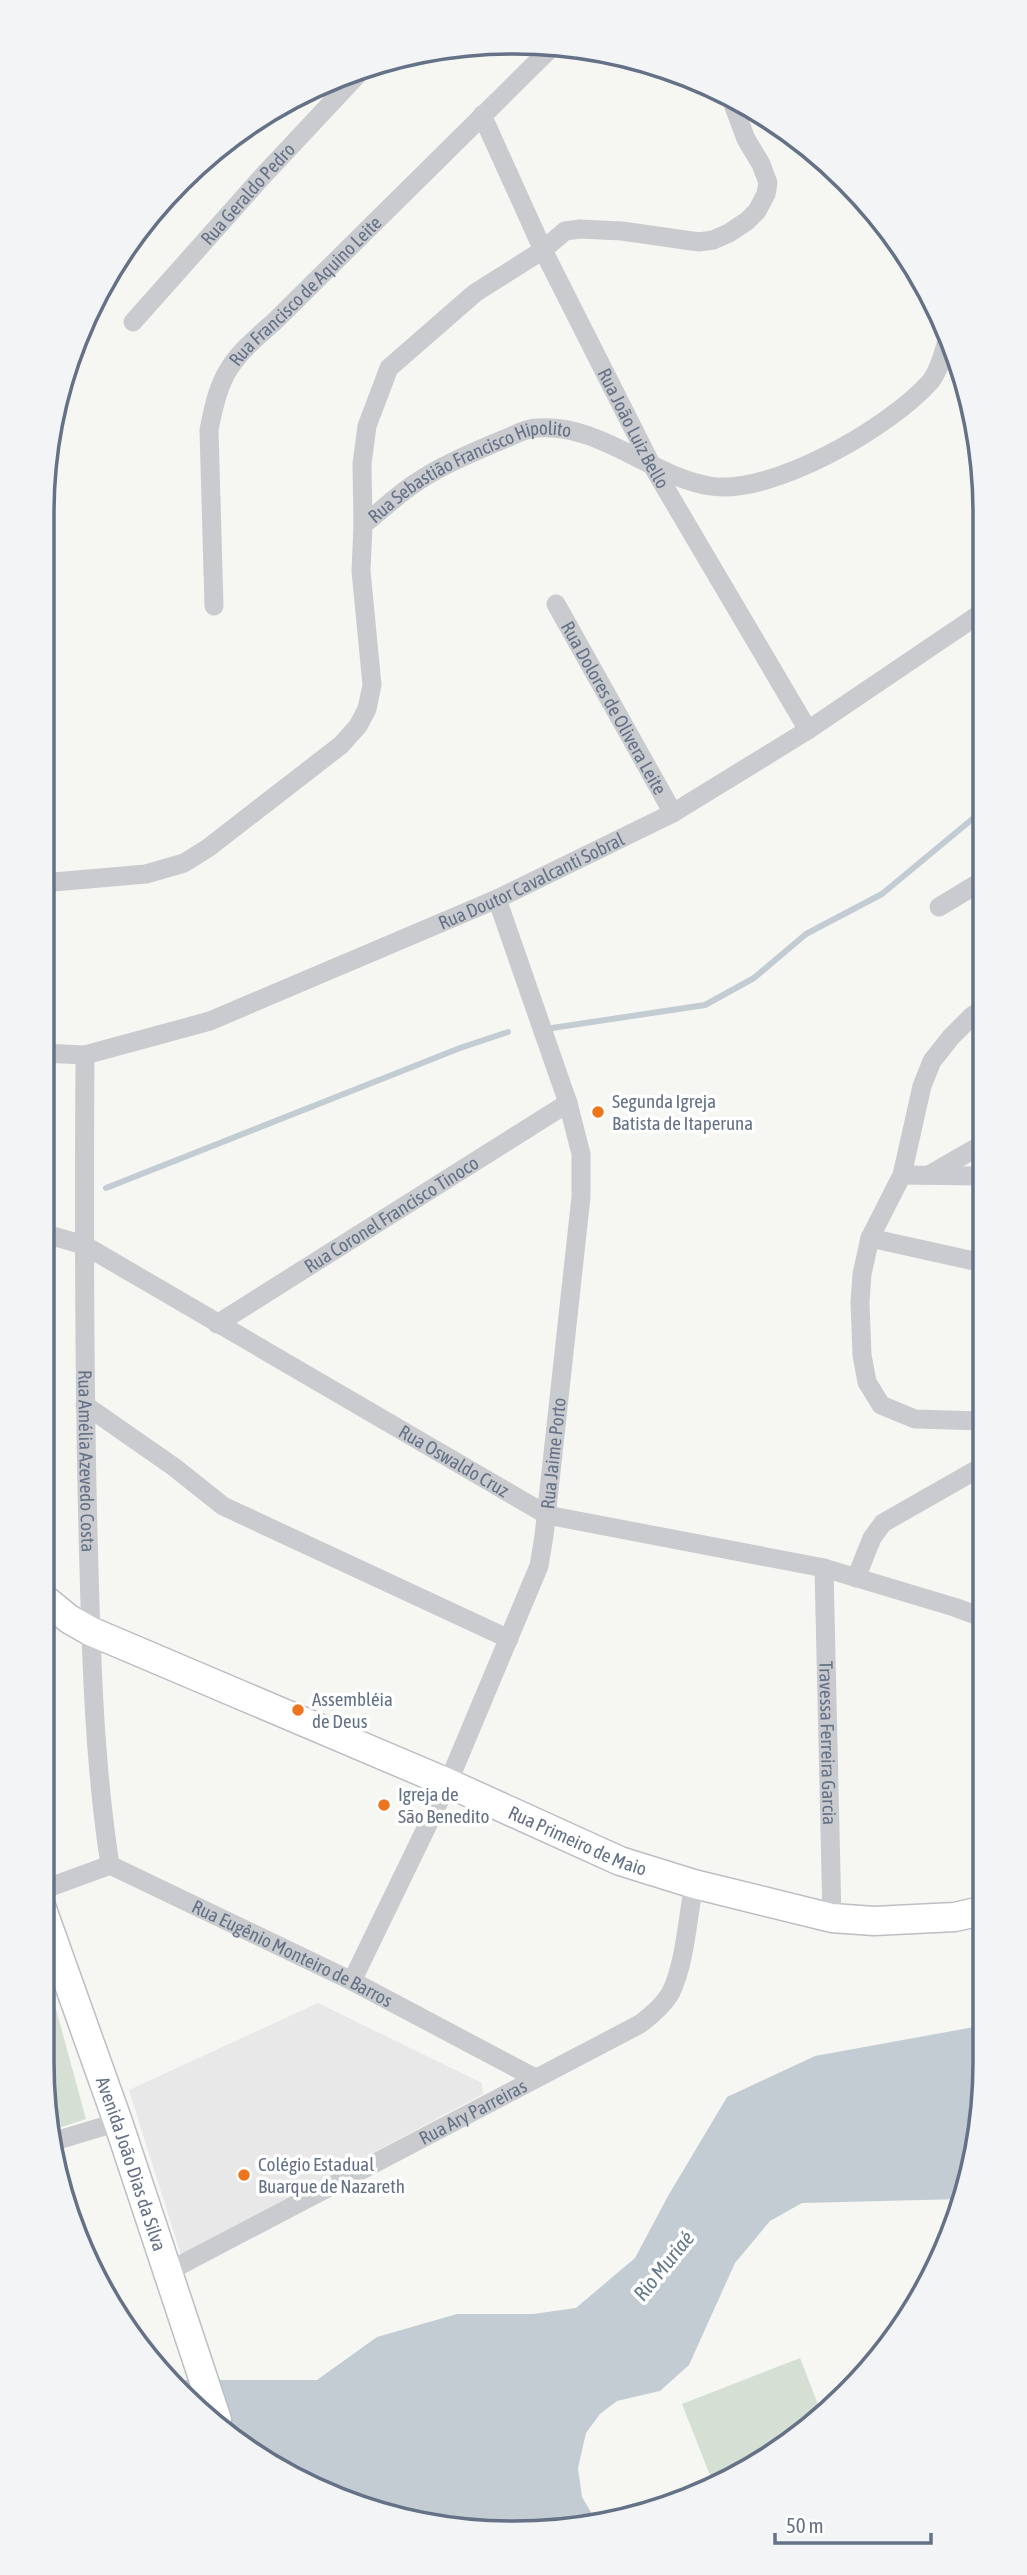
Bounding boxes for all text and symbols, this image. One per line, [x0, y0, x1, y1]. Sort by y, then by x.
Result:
street label: Rua Geraldo Pedro [196, 138, 299, 249]
street label: Rua Francisco de Aquino Leite [224, 211, 386, 370]
street label: Rua João Luiz Bello [593, 364, 674, 492]
street label: Rua Sebastião Francisco Hipolito [363, 417, 573, 527]
street label: Rua Dolores de Olivera Leite [557, 617, 671, 798]
street label: Rua Doutor Cavalcanti Sobral [435, 828, 628, 934]
place label: Segunda Igreja Batista de Itaperuna [612, 1090, 753, 1134]
marker: Segunda Igreja Batista de Itaperuna [590, 1104, 606, 1120]
street label: Rua Coronel Francisco Tinoco [300, 1151, 482, 1277]
street label: Rua Amélia Azevedo Costa [74, 1370, 100, 1552]
street label: Rua Jaime Porto [536, 1396, 570, 1510]
street label: Rua Oswaldo Cruz [395, 1420, 513, 1501]
street label: Travessa Ferreira Garcia [815, 1661, 841, 1825]
place label: Assembléia de Deus [312, 1688, 393, 1732]
marker: Assembléia de Deus [290, 1702, 306, 1718]
place label: Igreja de São Benedito [398, 1783, 489, 1827]
marker: Igreja de São Benedito [376, 1797, 392, 1813]
street label: Rua Primeiro de Maio [505, 1801, 650, 1880]
street label: Rua Eugênio Monteiro de Barros [189, 1895, 397, 2012]
street label: Avenida João Dias da Silva [92, 2074, 171, 2254]
street label: Rua Ary Parreiras [415, 2074, 531, 2149]
place label: Colégio Estadual Buarque de Nazareth [258, 2153, 405, 2197]
marker: Colégio Estadual Buarque de Nazareth [236, 2167, 252, 2183]
water label: Rio Muriaé [628, 2226, 699, 2305]
scale bar [775, 2502, 931, 2546]
text: 50 m [786, 2513, 824, 2537]

